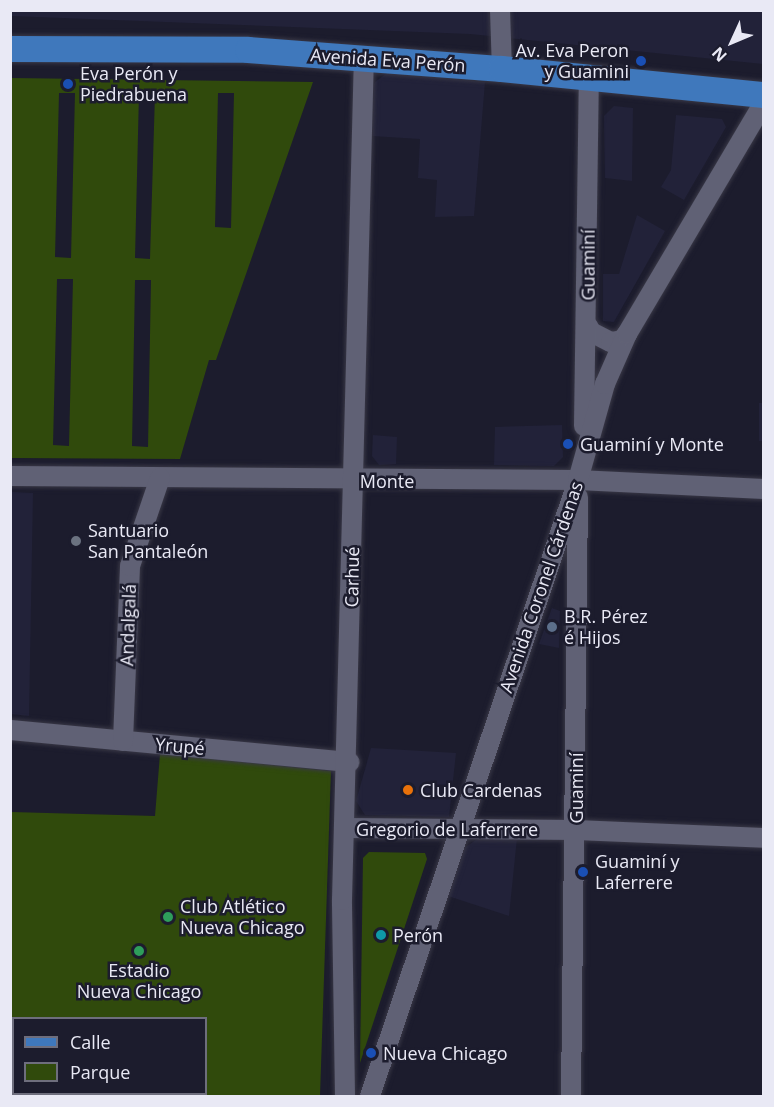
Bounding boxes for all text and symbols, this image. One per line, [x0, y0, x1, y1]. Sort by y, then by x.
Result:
north arrow [702, 12, 762, 72]
place label: Av. Eva Peron y Guamini [515, 40, 629, 82]
text: N [707, 42, 731, 67]
street label: Avenida Eva Perón [310, 44, 466, 76]
marker: Av. Eva Peron y Guamini [634, 54, 648, 68]
place label: Eva Perón y Piedrabuena [80, 63, 187, 106]
marker: Eva Perón y Piedrabuena [61, 77, 75, 91]
street label: Guaminí [577, 230, 599, 300]
place label: Guaminí y Monte [580, 433, 724, 455]
marker: Guaminí y Monte [561, 437, 575, 451]
street label: Monte [360, 470, 414, 492]
street label: Avenida Coronel Cárdenas [495, 479, 587, 695]
place label: Santuario San Pantaleón [88, 520, 208, 562]
marker: Santuario San Pantaleón [69, 534, 83, 548]
street label: Carhué [341, 546, 363, 608]
street label: Andalgalá [116, 583, 140, 667]
place label: B.R. Pérez é Hijos [564, 606, 648, 648]
marker: B.R. Pérez é Hijos [545, 620, 559, 634]
street label: Yrupé [154, 733, 206, 759]
street label: Guaminí [565, 753, 587, 823]
place label: Club Cardenas [420, 779, 542, 801]
marker: Club Cardenas [401, 783, 415, 797]
street label: Gregorio de Laferrere [356, 818, 538, 840]
place label: Guaminí y Laferrere [595, 851, 680, 894]
marker: Guaminí y Laferrere [576, 865, 590, 879]
place label: Club Atlético Nueva Chicago [180, 896, 305, 938]
marker: Club Atlético Nueva Chicago [161, 910, 175, 924]
place label: Perón [393, 924, 443, 946]
marker: Perón [374, 928, 388, 942]
marker: Estadio Nueva Chicago [132, 944, 146, 958]
place label: Estadio Nueva Chicago [77, 960, 201, 1002]
legend [12, 1017, 207, 1095]
text: Calle [70, 1030, 111, 1054]
place label: Nueva Chicago [383, 1042, 508, 1064]
marker: Nueva Chicago [364, 1046, 378, 1060]
text: Parque [70, 1060, 130, 1084]

